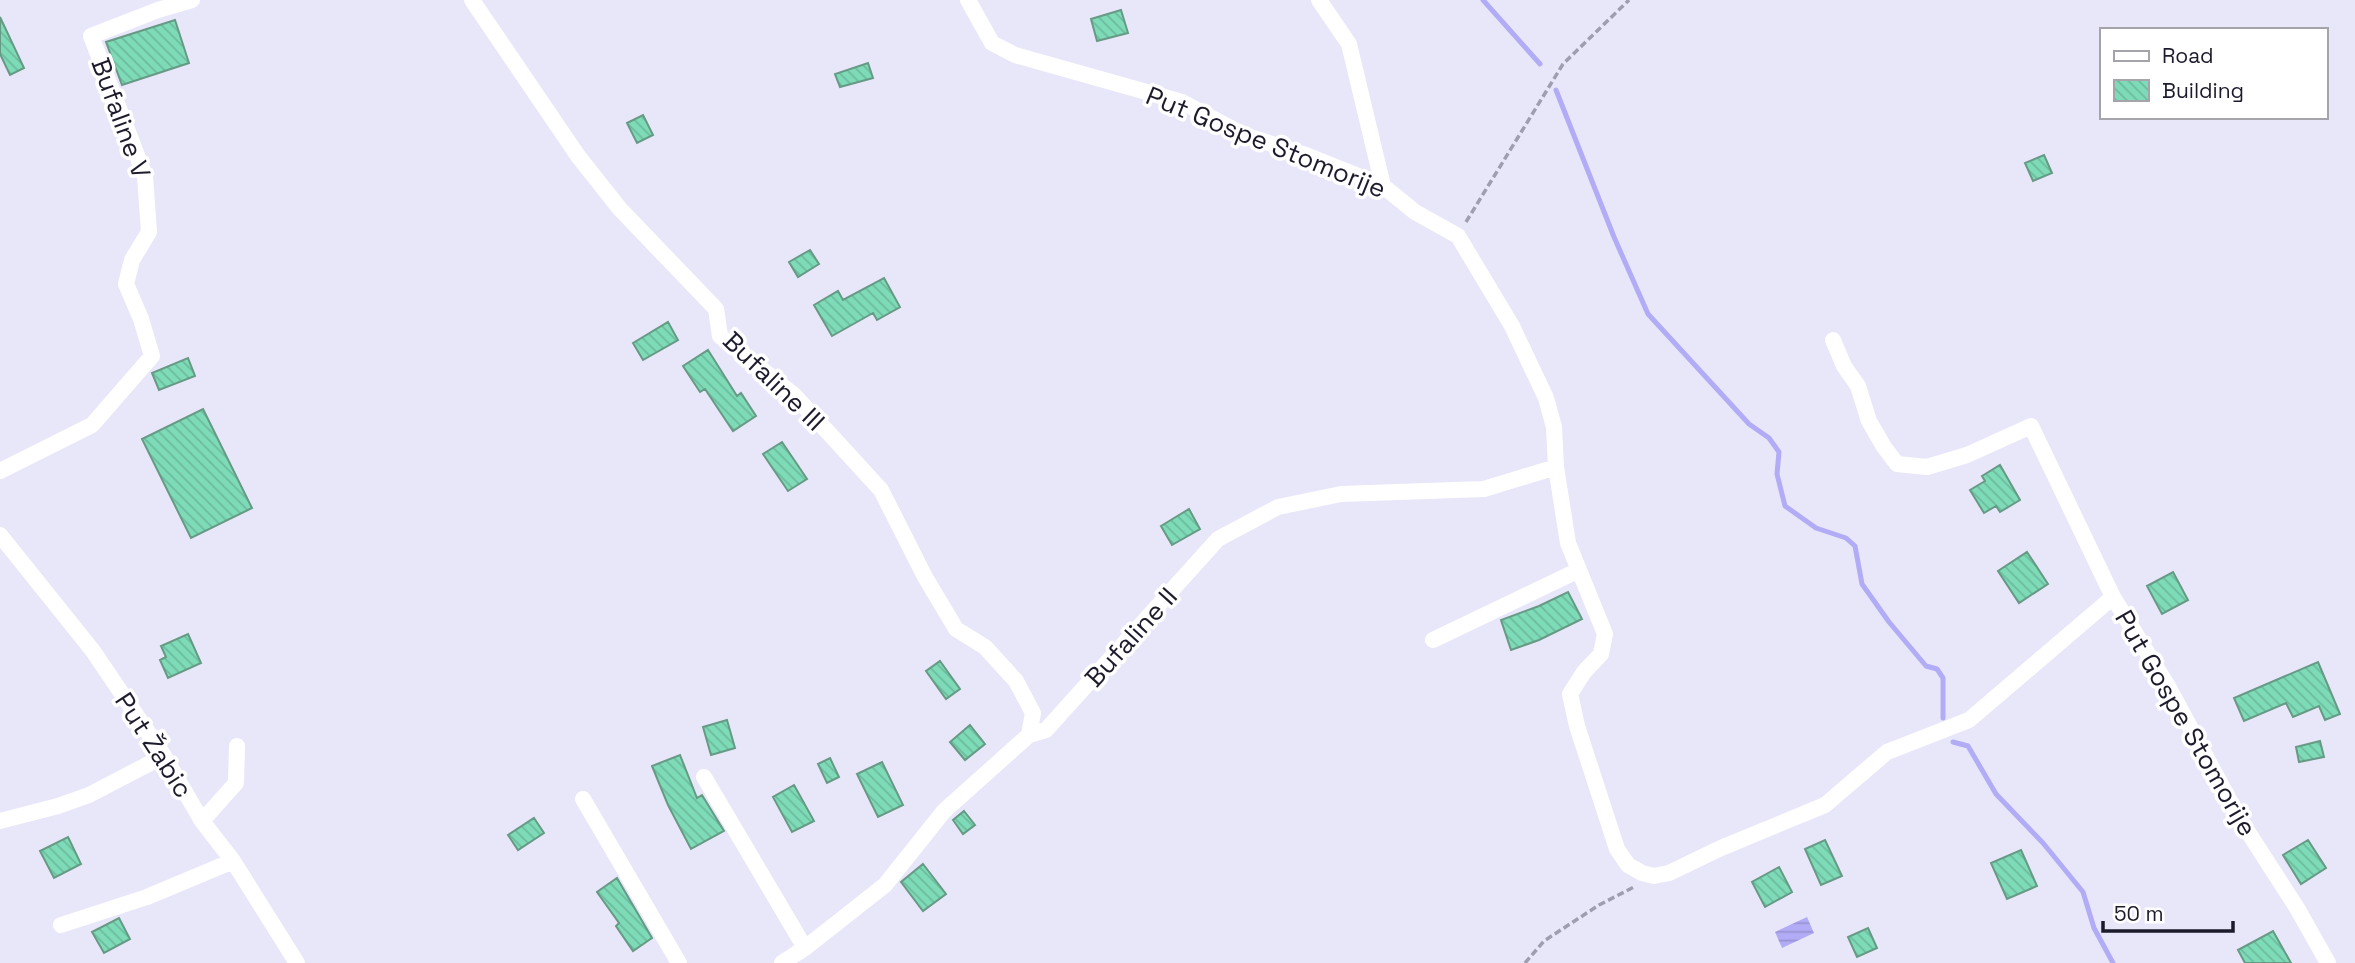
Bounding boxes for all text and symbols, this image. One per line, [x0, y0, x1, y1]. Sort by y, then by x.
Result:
legend [2100, 28, 2327, 119]
text: Road [2162, 42, 2214, 69]
street label: Bufaline V [84, 53, 158, 183]
text: Building [2162, 77, 2244, 104]
street label: Put Gospe Stomorije [1141, 78, 1391, 206]
street label: Bufaline III [716, 324, 832, 438]
street label: Bufaline II [1077, 580, 1185, 694]
street label: Put Gospe Stomorije [2107, 604, 2265, 842]
street label: Put Žabic [107, 686, 201, 804]
scale bar [2103, 890, 2232, 934]
text: 50 m [2114, 900, 2164, 927]

